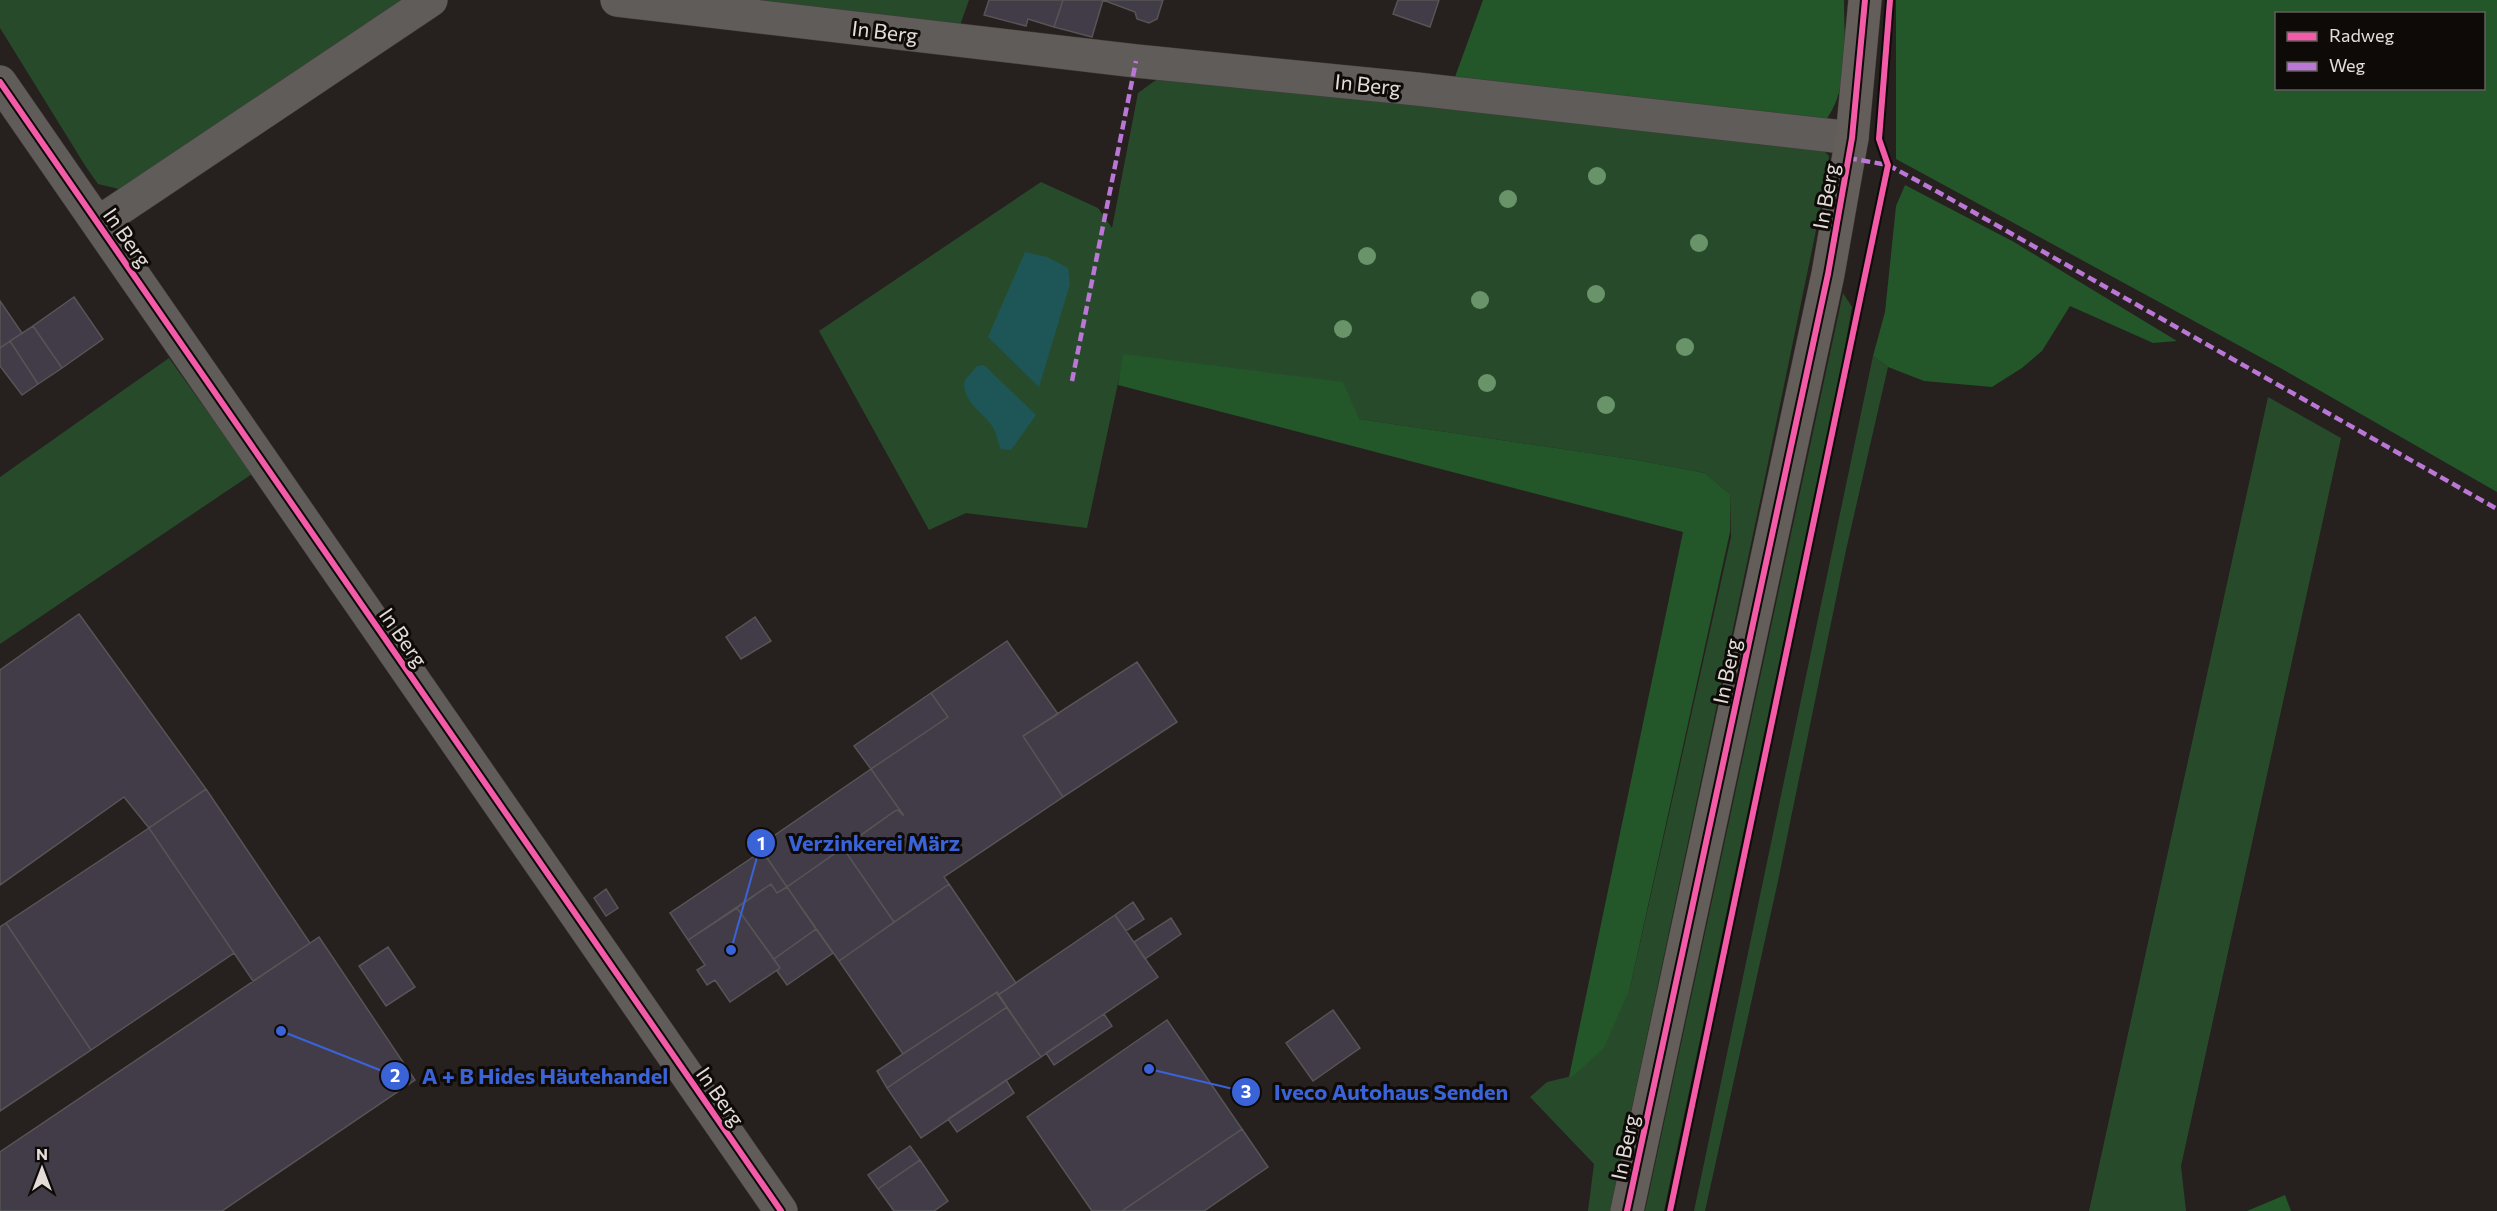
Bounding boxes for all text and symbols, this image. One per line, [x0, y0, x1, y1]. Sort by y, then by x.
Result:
legend [2275, 12, 2485, 90]
street label: In Berg [851, 15, 919, 47]
text: Radweg [2329, 24, 2394, 46]
text: Weg [2329, 54, 2366, 76]
street label: In Berg [1334, 68, 1402, 100]
street label: In Berg [1807, 161, 1843, 231]
street label: In Berg [99, 203, 157, 271]
street label: In Berg [375, 603, 433, 671]
street label: In Berg [1707, 636, 1745, 706]
callout: Verzinkerei März [746, 823, 972, 863]
text: Verzinkerei März [788, 829, 960, 856]
text: 1 [757, 832, 765, 854]
callout: A + B Hides Häutehandel [380, 1056, 680, 1096]
text: A + B Hides Häutehandel [422, 1062, 668, 1089]
street label: In Berg [692, 1062, 750, 1130]
text: 2 [390, 1064, 400, 1086]
callout: Iveco Autohaus Senden [1231, 1072, 1520, 1112]
text: Iveco Autohaus Senden [1274, 1078, 1508, 1105]
text: 3 [1241, 1080, 1251, 1102]
street label: In Berg [1605, 1112, 1643, 1182]
north arrow [12, 1139, 72, 1199]
text: N [36, 1144, 48, 1163]

